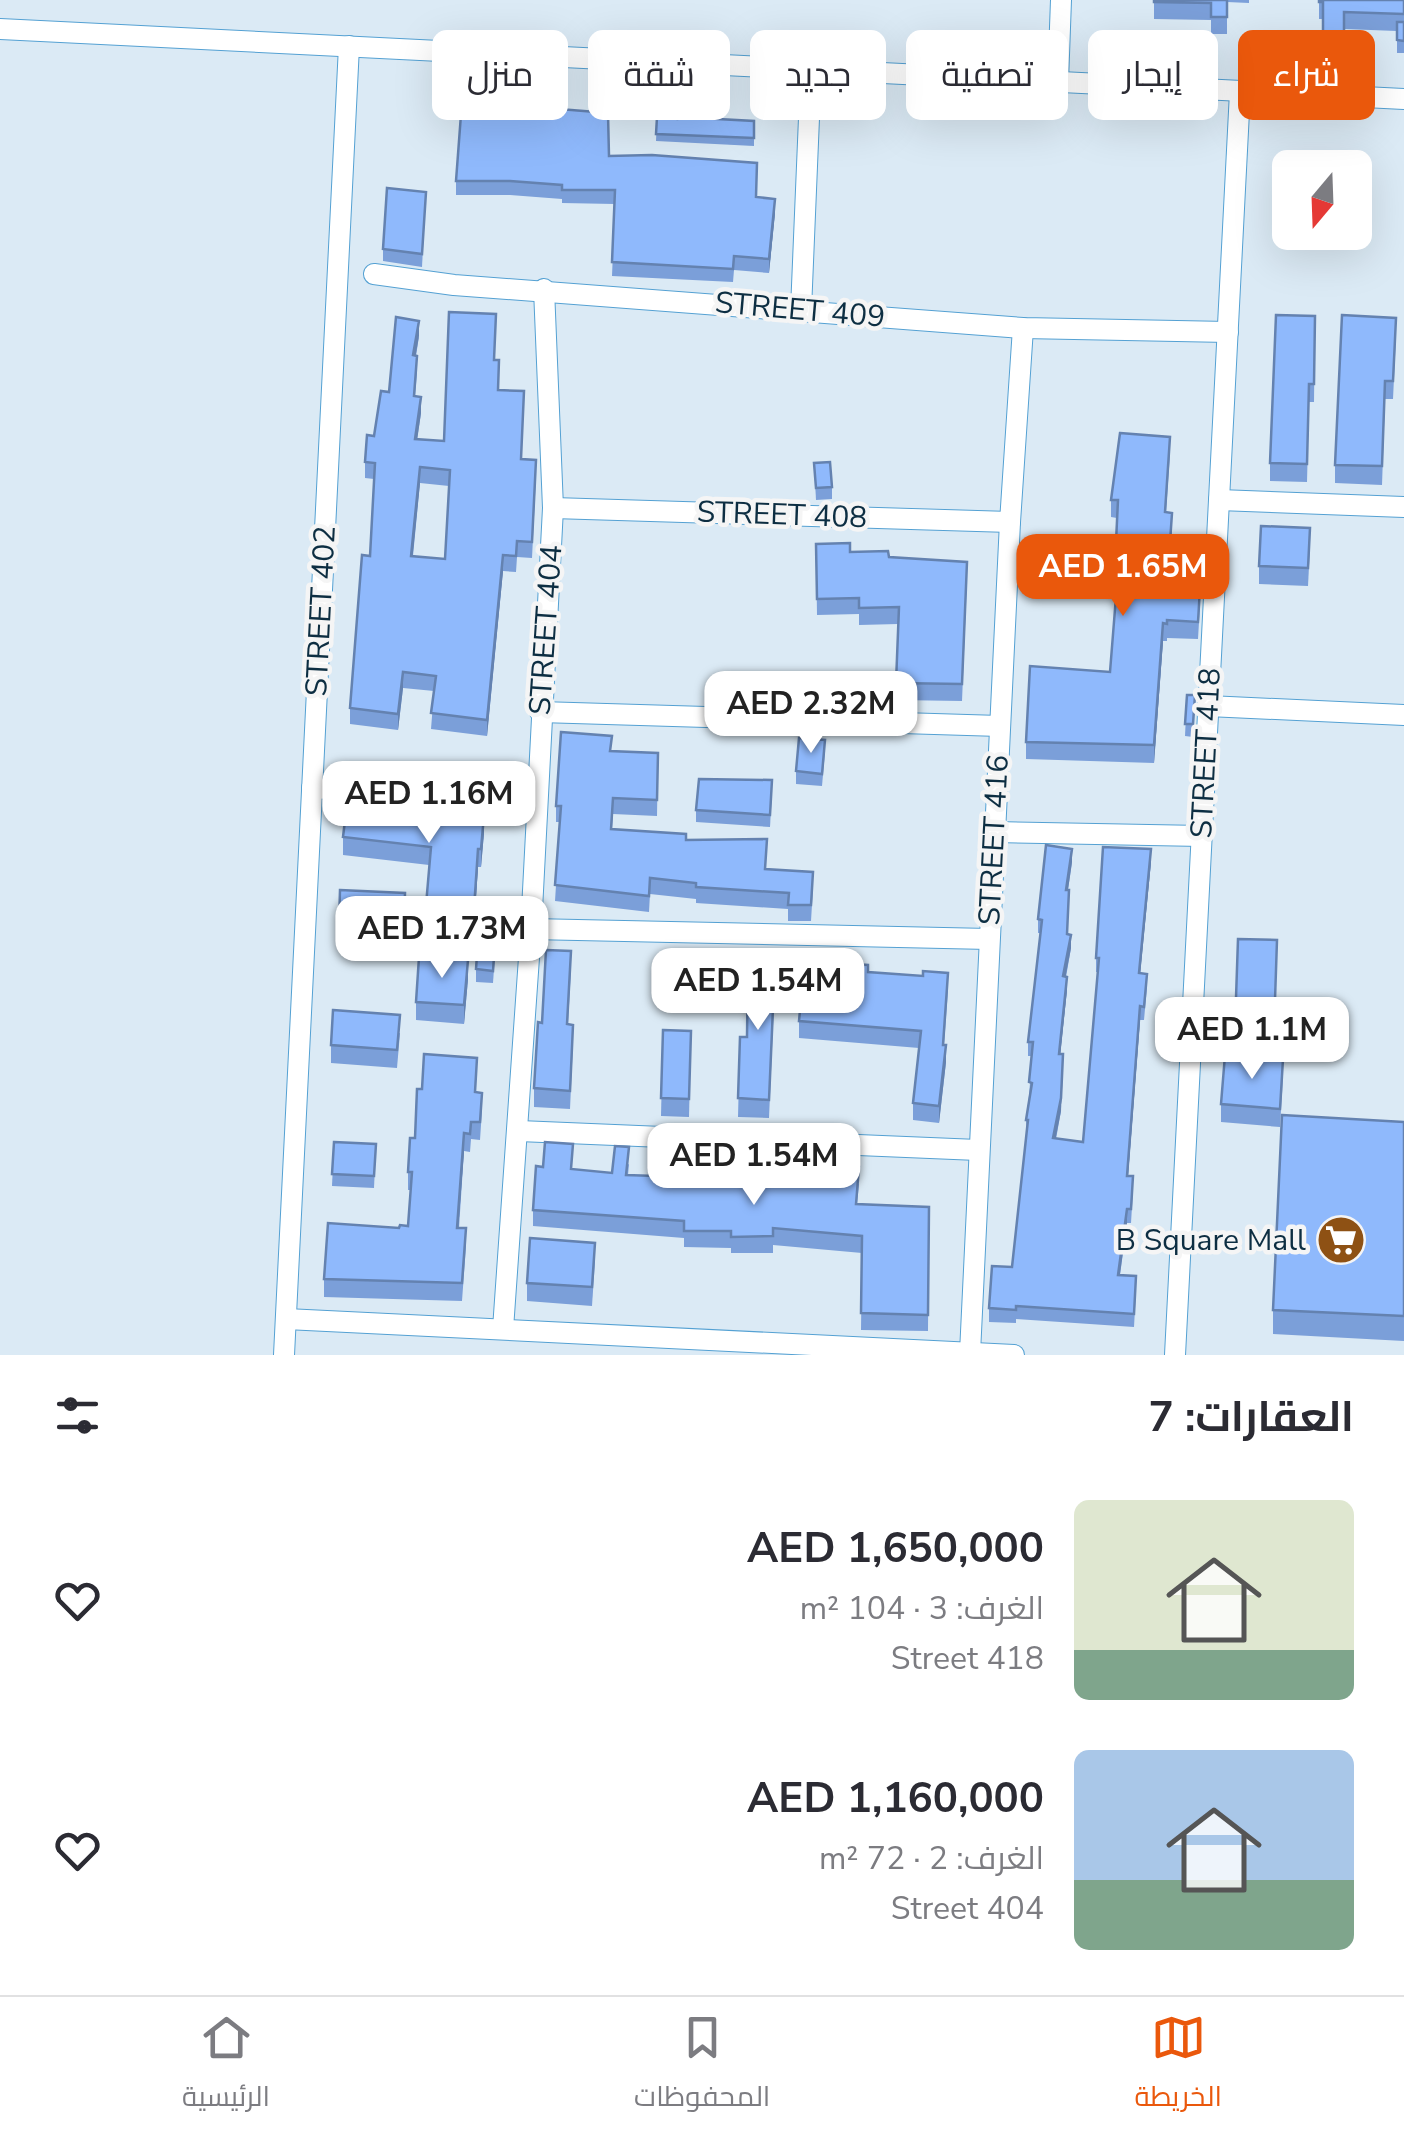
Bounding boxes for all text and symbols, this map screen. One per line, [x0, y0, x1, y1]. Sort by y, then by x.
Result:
chip: منزل [432, 30, 568, 120]
chip: شقة [588, 30, 730, 120]
chip: جديد [750, 30, 886, 120]
chip: تصفية [906, 30, 1068, 120]
chip: إيجار [1088, 30, 1218, 120]
chip: شراء [1238, 30, 1375, 120]
north arrow [1272, 150, 1372, 250]
map controls [1272, 150, 1372, 250]
street label: STREET 409 [713, 282, 887, 338]
street label: STREET 408 [696, 492, 868, 538]
street label: STREET 402 [296, 525, 346, 697]
pin: AED 1.65M [1009, 534, 1237, 619]
street label: STREET 404 [520, 544, 572, 716]
text: AED 1.65M [1038, 545, 1208, 588]
street label: STREET 418 [1181, 667, 1231, 839]
pin: AED 2.32M [697, 671, 925, 756]
text: AED 2.32M [726, 682, 896, 725]
street label: STREET 416 [969, 754, 1019, 926]
pin: AED 1.16M [315, 761, 543, 846]
text: AED 1.16M [344, 772, 514, 815]
pin: AED 1.73M [328, 896, 556, 981]
text: AED 1.73M [357, 907, 527, 950]
pin: AED 1.54M [644, 948, 872, 1033]
text: AED 1.54M [673, 959, 843, 1002]
pin: AED 1.1M [1149, 997, 1355, 1082]
text: AED 1.1M [1177, 1008, 1327, 1051]
pin: AED 1.54M [640, 1123, 868, 1208]
text: AED 1.54M [669, 1134, 839, 1177]
supermarket icon: B Square Mall [1315, 1214, 1367, 1266]
place label: B Square Mall [1116, 1220, 1306, 1261]
icon: filters [50, 1388, 105, 1443]
text: العقارات: 7 [1149, 1389, 1354, 1446]
text: AED 1,650,000 [747, 1520, 1044, 1577]
icon: home [1154, 1540, 1274, 1660]
icon: heart [50, 1573, 105, 1628]
text: الغرف: 3 · 104 m² [800, 1587, 1044, 1630]
text: Street 418 [891, 1637, 1044, 1680]
text: AED 1,160,000 [747, 1770, 1044, 1827]
icon: home [1154, 1790, 1274, 1910]
icon: heart [50, 1823, 105, 1878]
text: الغرف: 2 · 72 m² [819, 1837, 1044, 1880]
text: Street 404 [891, 1887, 1044, 1930]
tab: الرئيسية [182, 2010, 270, 2122]
tab: المحفوظات [634, 2010, 770, 2122]
tab: الخريطة [1135, 2010, 1222, 2122]

